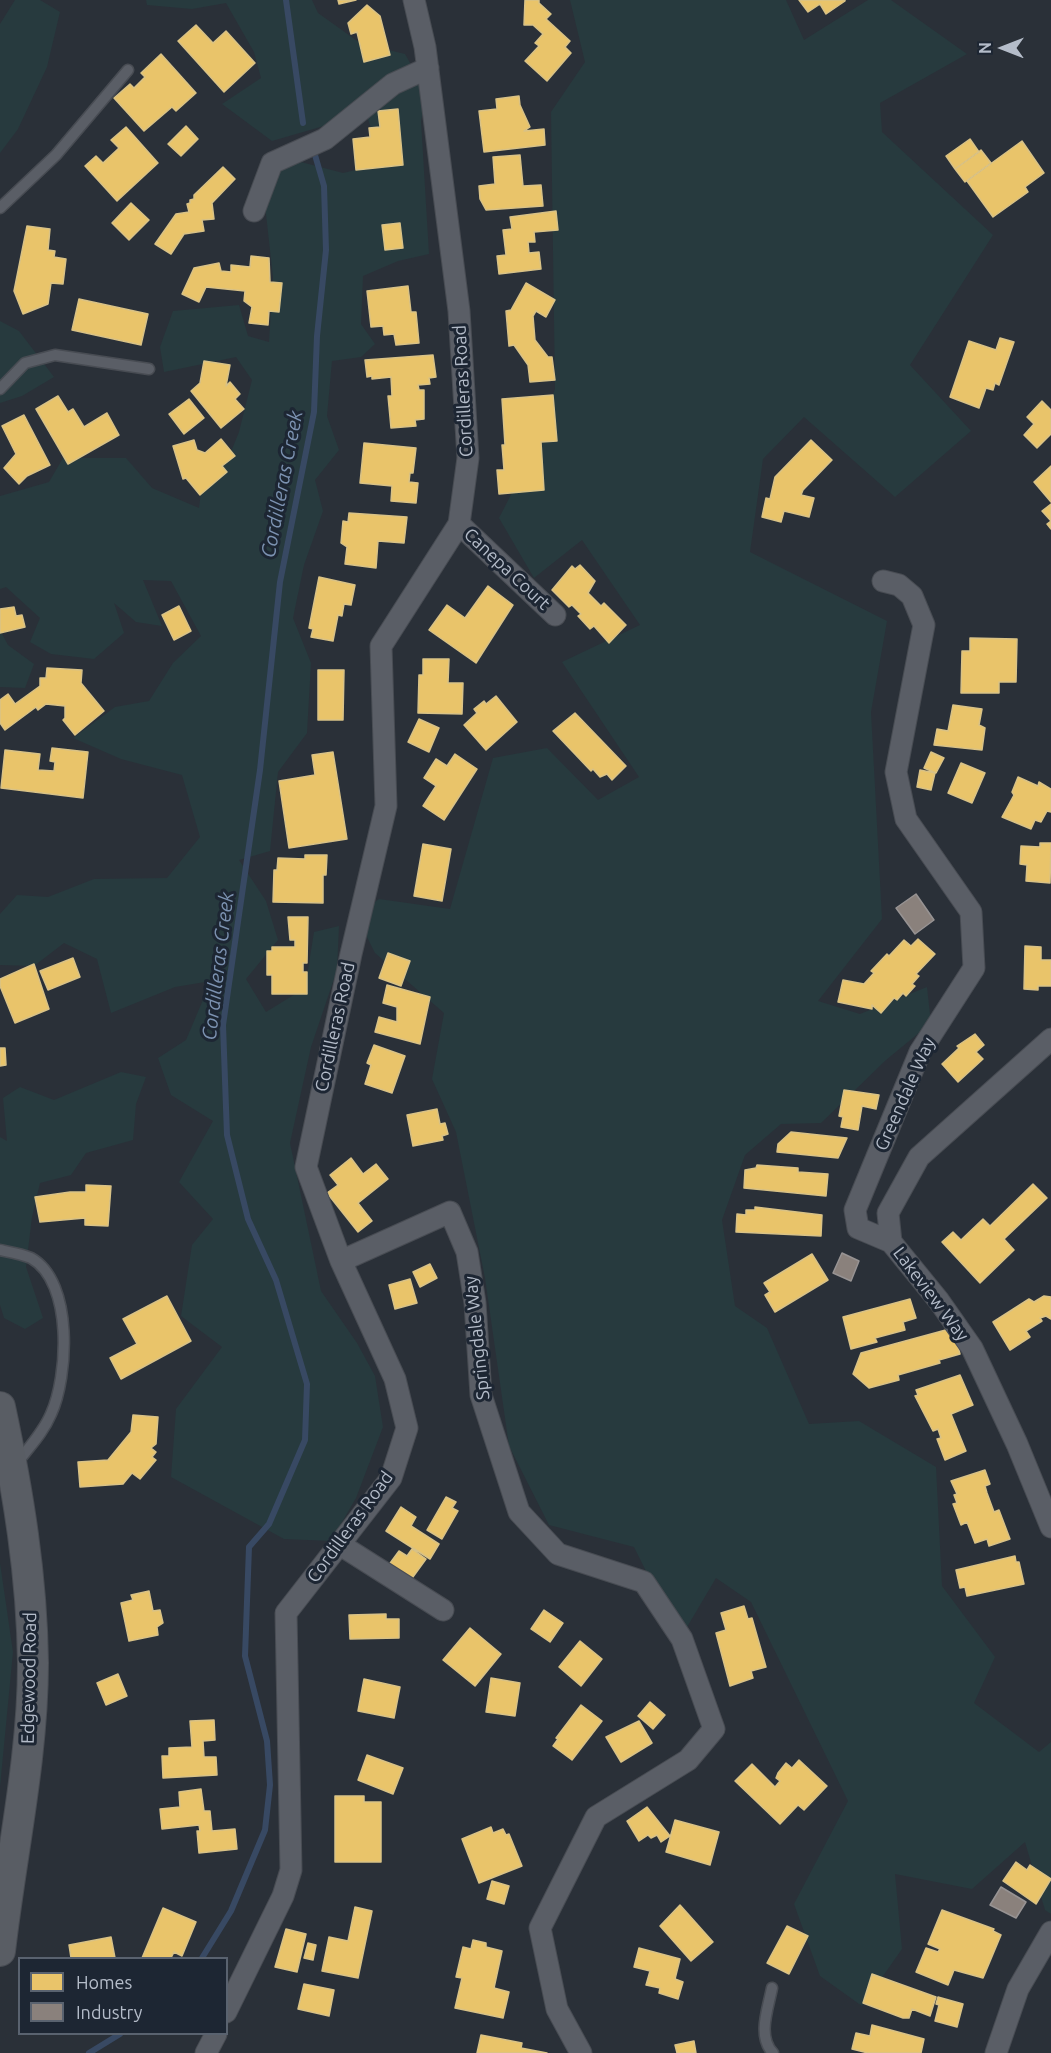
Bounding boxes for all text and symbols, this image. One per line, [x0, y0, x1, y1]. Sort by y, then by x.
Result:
north arrow [973, 18, 1033, 78]
text: N [976, 42, 994, 54]
street label: Cordilleras Road [449, 324, 477, 458]
water label: Cordilleras Creek [256, 408, 308, 560]
street label: Canepa Court [459, 524, 555, 614]
water label: Cordilleras Creek [197, 890, 239, 1042]
street label: Cordilleras Road [311, 960, 359, 1094]
street label: Greendale Way [870, 1034, 940, 1154]
street label: Lakeview Way [889, 1243, 973, 1345]
street label: Springdale Way [460, 1275, 494, 1401]
street label: Cordilleras Road [302, 1467, 398, 1587]
street label: Edgewood Road [17, 1612, 41, 1744]
legend [18, 1957, 228, 2035]
text: Homes [76, 1972, 132, 1992]
text: Industry [76, 2002, 142, 2022]

